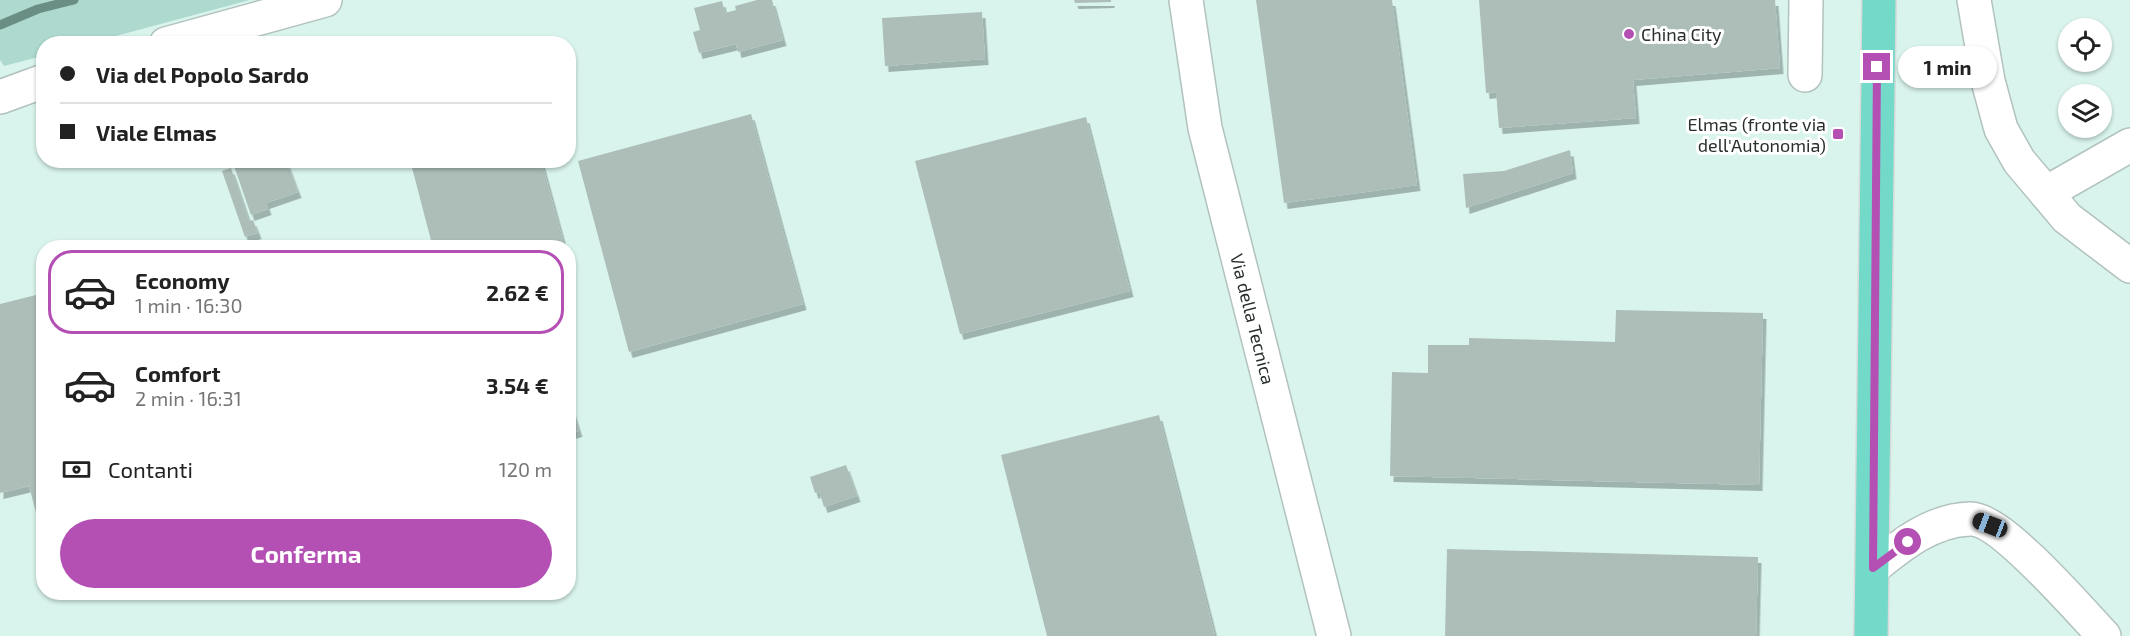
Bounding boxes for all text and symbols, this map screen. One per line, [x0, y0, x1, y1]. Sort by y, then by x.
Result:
map controls [2058, 18, 2112, 138]
button: locate [2058, 18, 2112, 72]
place label: China City [1641, 23, 1722, 45]
marker: China City [1622, 27, 1636, 41]
callout: 1 min [1898, 46, 1997, 88]
route end [1863, 53, 1890, 80]
text: 1 min [1923, 55, 1972, 79]
text: Via del Popolo Sardo [96, 61, 309, 87]
button: layers [2058, 84, 2112, 138]
place label: Elmas (fronte via dell'Autonomia) [1688, 113, 1826, 156]
text: Viale Elmas [96, 119, 217, 145]
marker: Elmas (fronte via dell'Autonomia) [1831, 127, 1845, 141]
street label: Via della Tecnica [1226, 251, 1280, 387]
icon: car [63, 265, 117, 319]
text: Economy [135, 267, 230, 293]
text: 2.62 € [486, 279, 549, 305]
text: 1 min · 16:30 [135, 293, 242, 317]
icon: car [63, 358, 117, 412]
text: Comfort [135, 360, 220, 386]
text: 3.54 € [486, 372, 549, 398]
text: 2 min · 16:31 [135, 386, 242, 410]
icon: cash [60, 453, 93, 486]
text: Contanti [108, 456, 193, 482]
text: 120 m [499, 457, 552, 481]
car [1970, 510, 2010, 540]
button: Conferma [60, 519, 552, 588]
route start [1894, 528, 1921, 555]

